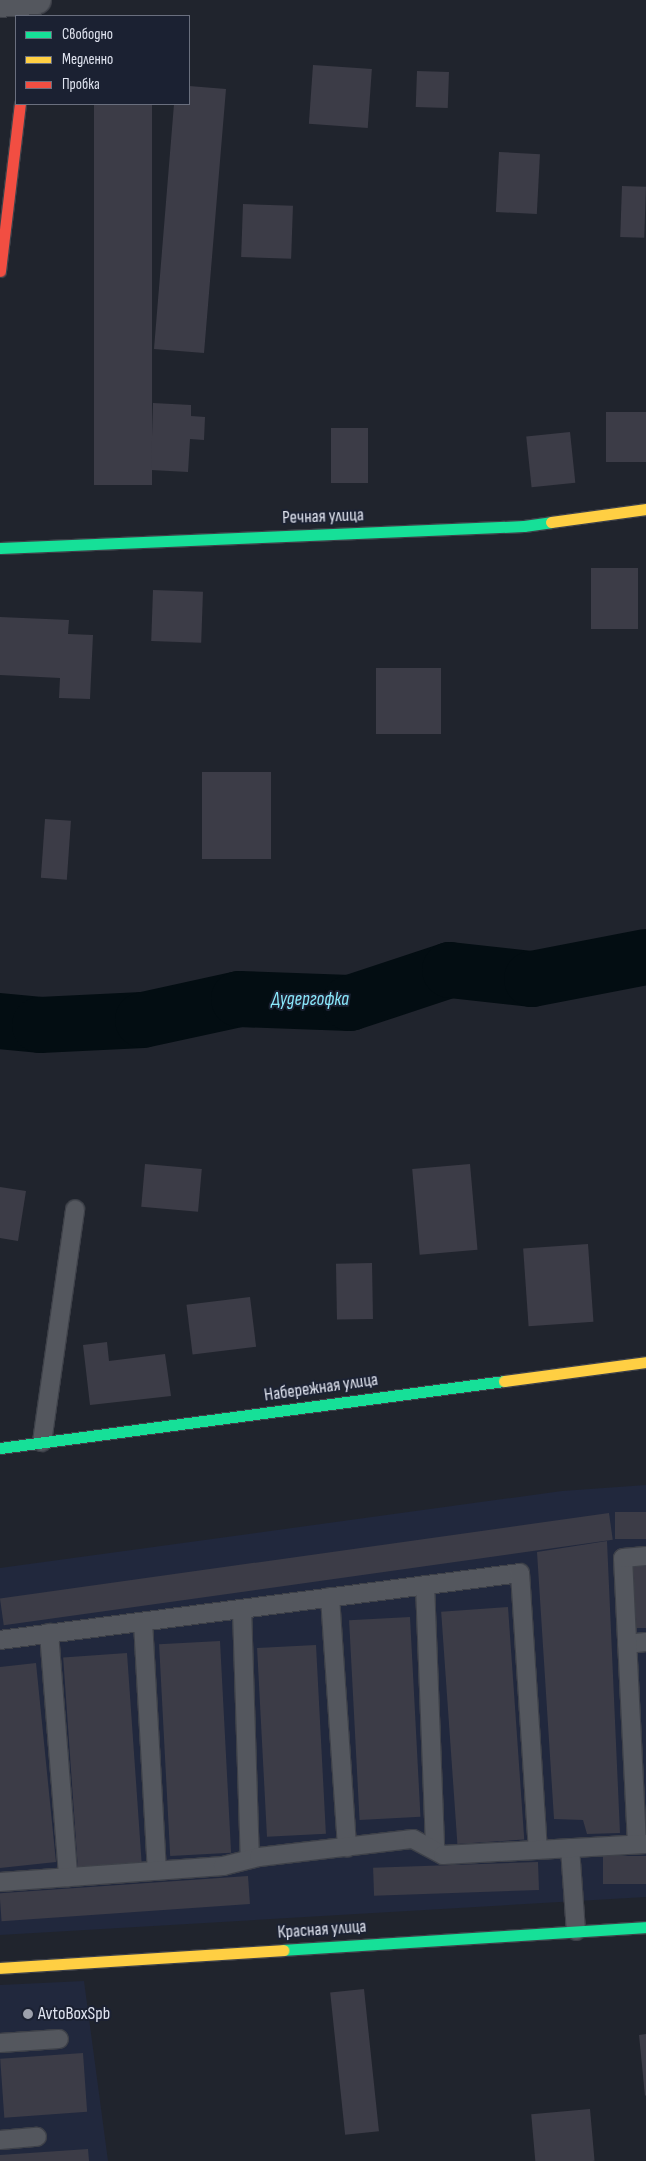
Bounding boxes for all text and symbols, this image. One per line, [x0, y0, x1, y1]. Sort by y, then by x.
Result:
legend [15, 15, 190, 105]
text: Свободно [62, 25, 113, 44]
text: Медленно [62, 50, 113, 69]
text: Пробка [62, 75, 100, 94]
street label: Речная улица [282, 505, 364, 529]
water label: Дудергофка [271, 989, 349, 1011]
street label: Набережная улица [263, 1369, 379, 1407]
street label: Красная улица [277, 1916, 367, 1944]
place label: AvtoBoxSpb [38, 2003, 110, 2025]
marker: AvtoBoxSpb [22, 2008, 34, 2020]

